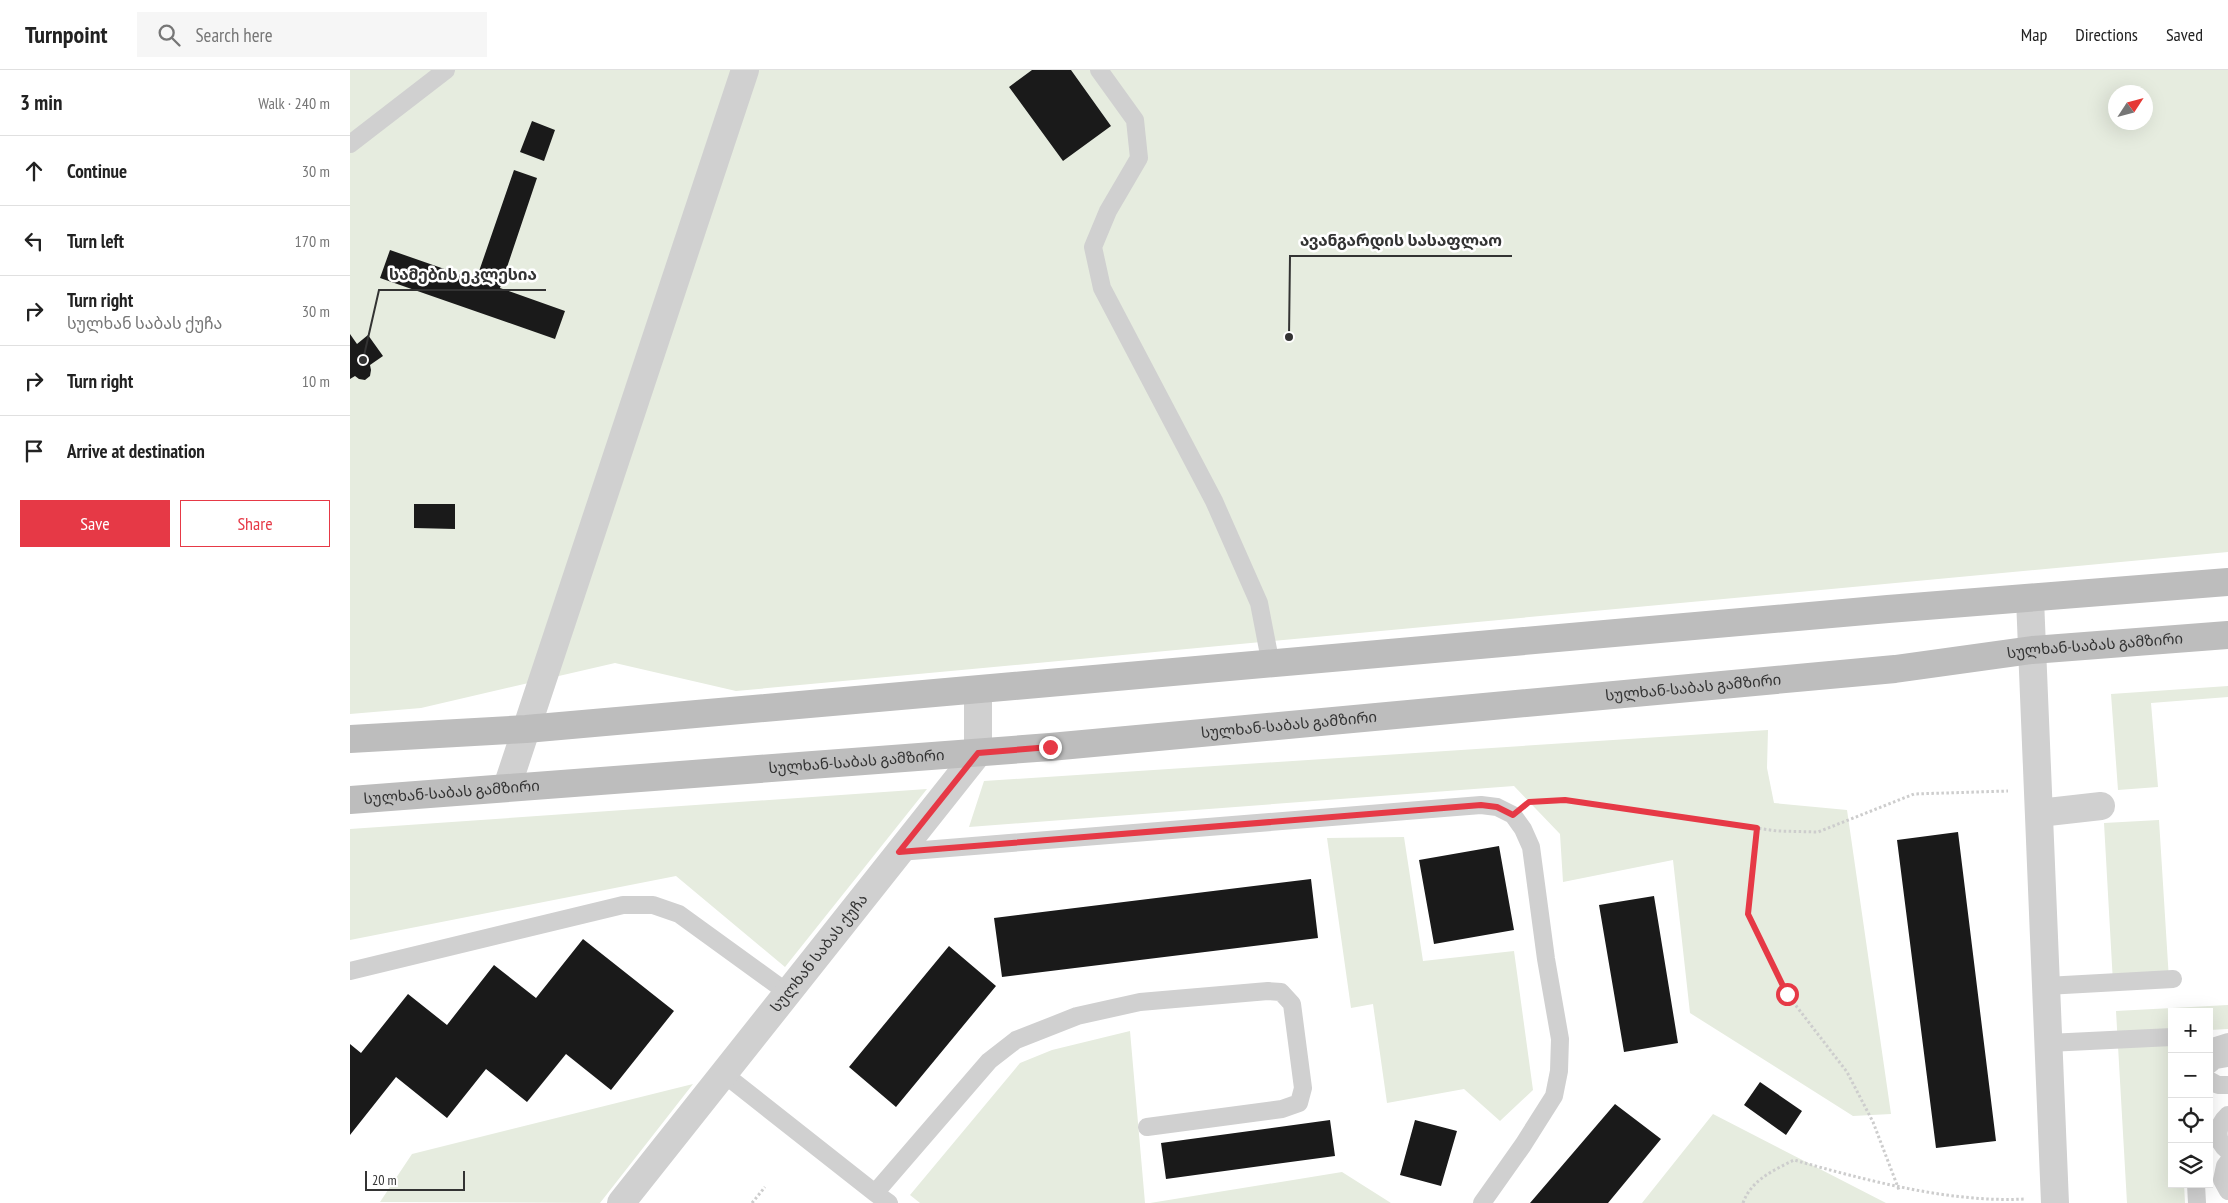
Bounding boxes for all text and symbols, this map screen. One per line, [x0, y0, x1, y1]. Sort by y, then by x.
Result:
search box [137, 12, 487, 57]
text: Turnpoint [25, 19, 107, 50]
icon: search [155, 21, 183, 49]
text: Search here [195, 23, 273, 47]
text: Map [2021, 23, 2047, 46]
text: Directions [2075, 23, 2138, 46]
text: Saved [2166, 23, 2203, 46]
north arrow [2108, 85, 2153, 130]
text: 3 min [20, 89, 62, 116]
text: Walk · 240 m [258, 93, 330, 113]
icon: ahead [20, 157, 48, 185]
text: Continue [67, 159, 127, 183]
text: 30 m [302, 161, 330, 181]
callout: ავანგარდის სასაფლაო [1290, 225, 1512, 256]
icon: left [20, 227, 48, 255]
text: Turn left [67, 229, 124, 253]
text: ავანგარდის სასაფლაო [1300, 230, 1502, 251]
text: 170 m [295, 231, 330, 251]
callout: სამების ეკლესია [379, 259, 546, 290]
text: სამების ეკლესია [389, 264, 537, 285]
text: Turn right [67, 288, 133, 312]
icon: right [20, 297, 48, 325]
text: 30 m [302, 301, 330, 321]
text: სულხან საბას ქუჩა [67, 313, 222, 333]
icon: right [20, 367, 48, 395]
text: Turn right [67, 369, 133, 393]
text: 10 m [302, 371, 330, 391]
icon: arrive [20, 437, 48, 465]
text: Arrive at destination [67, 439, 205, 463]
button: Save [20, 500, 170, 547]
button: Share [180, 500, 330, 547]
street label: სულხან-საბას გამზირი [2006, 628, 2184, 662]
street label: სულხან-საბას გამზირი [1604, 670, 1782, 705]
street label: სულხან-საბას გამზირი [1200, 707, 1378, 742]
route end [1039, 736, 1062, 759]
street label: სულხან-საბას გამზირი [768, 745, 945, 777]
street label: სულხან-საბას გამზირი [363, 776, 540, 808]
street label: სულხან საბას ქუჩა [766, 890, 872, 1016]
route start [1776, 983, 1799, 1006]
map controls [2168, 1008, 2213, 1188]
button: + [2168, 1008, 2213, 1053]
button: − [2168, 1053, 2213, 1098]
button: locate [2168, 1098, 2213, 1143]
button: layers [2168, 1143, 2213, 1188]
scale bar [365, 1168, 465, 1191]
text: 20 m [372, 1171, 397, 1189]

